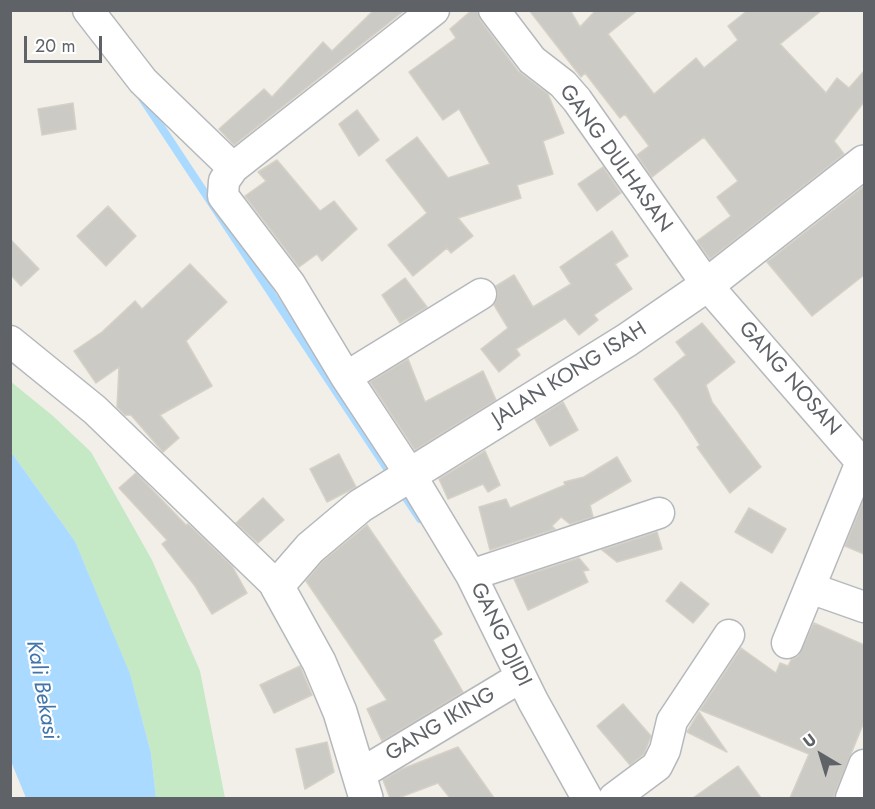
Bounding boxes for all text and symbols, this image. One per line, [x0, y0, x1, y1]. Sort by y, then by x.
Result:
scale bar [27, 24, 105, 62]
text: 20 m [35, 33, 75, 59]
street label: GANG DULHASAN [553, 81, 677, 237]
street label: JALAN KONG ISAH [488, 317, 652, 433]
street label: GANG NOSAN [733, 317, 845, 441]
street label: GANG DJIDI [464, 579, 536, 691]
water label: Kali Bekasi [19, 639, 63, 741]
street label: GANG IKING [382, 683, 500, 767]
north arrow [791, 725, 851, 785]
text: U [798, 728, 821, 753]

